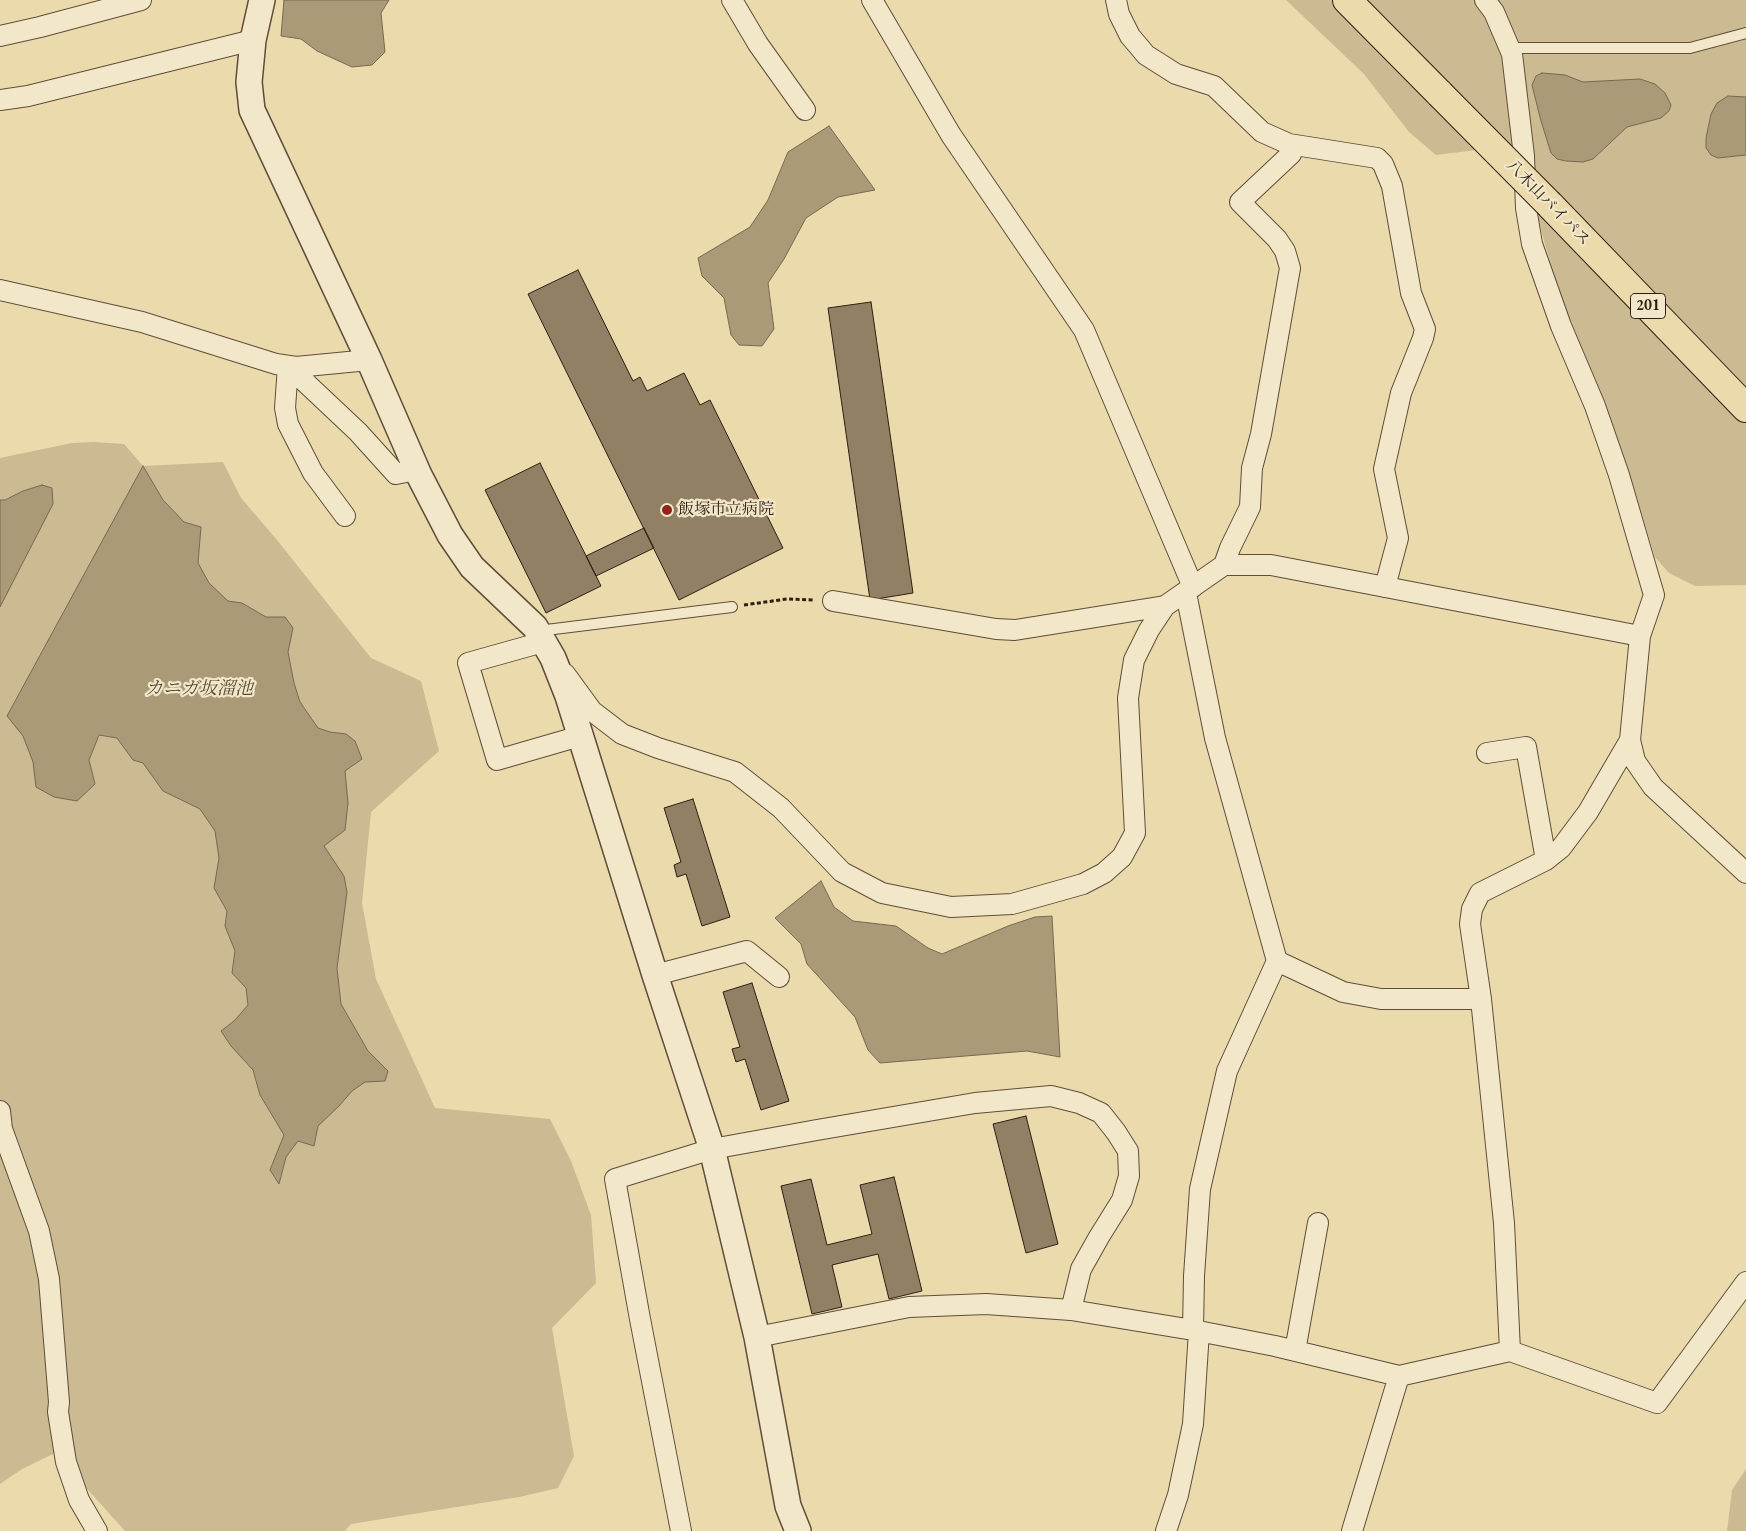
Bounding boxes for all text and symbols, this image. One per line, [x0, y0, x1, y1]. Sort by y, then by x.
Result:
street label: 八木山バイパス [1502, 156, 1594, 250]
road number: 201 [1630, 294, 1666, 318]
place label: 飯塚市立病院 [678, 500, 774, 520]
marker: 飯塚市立病院 [660, 503, 674, 517]
water label: カニガ坂溜池 [145, 678, 253, 700]

